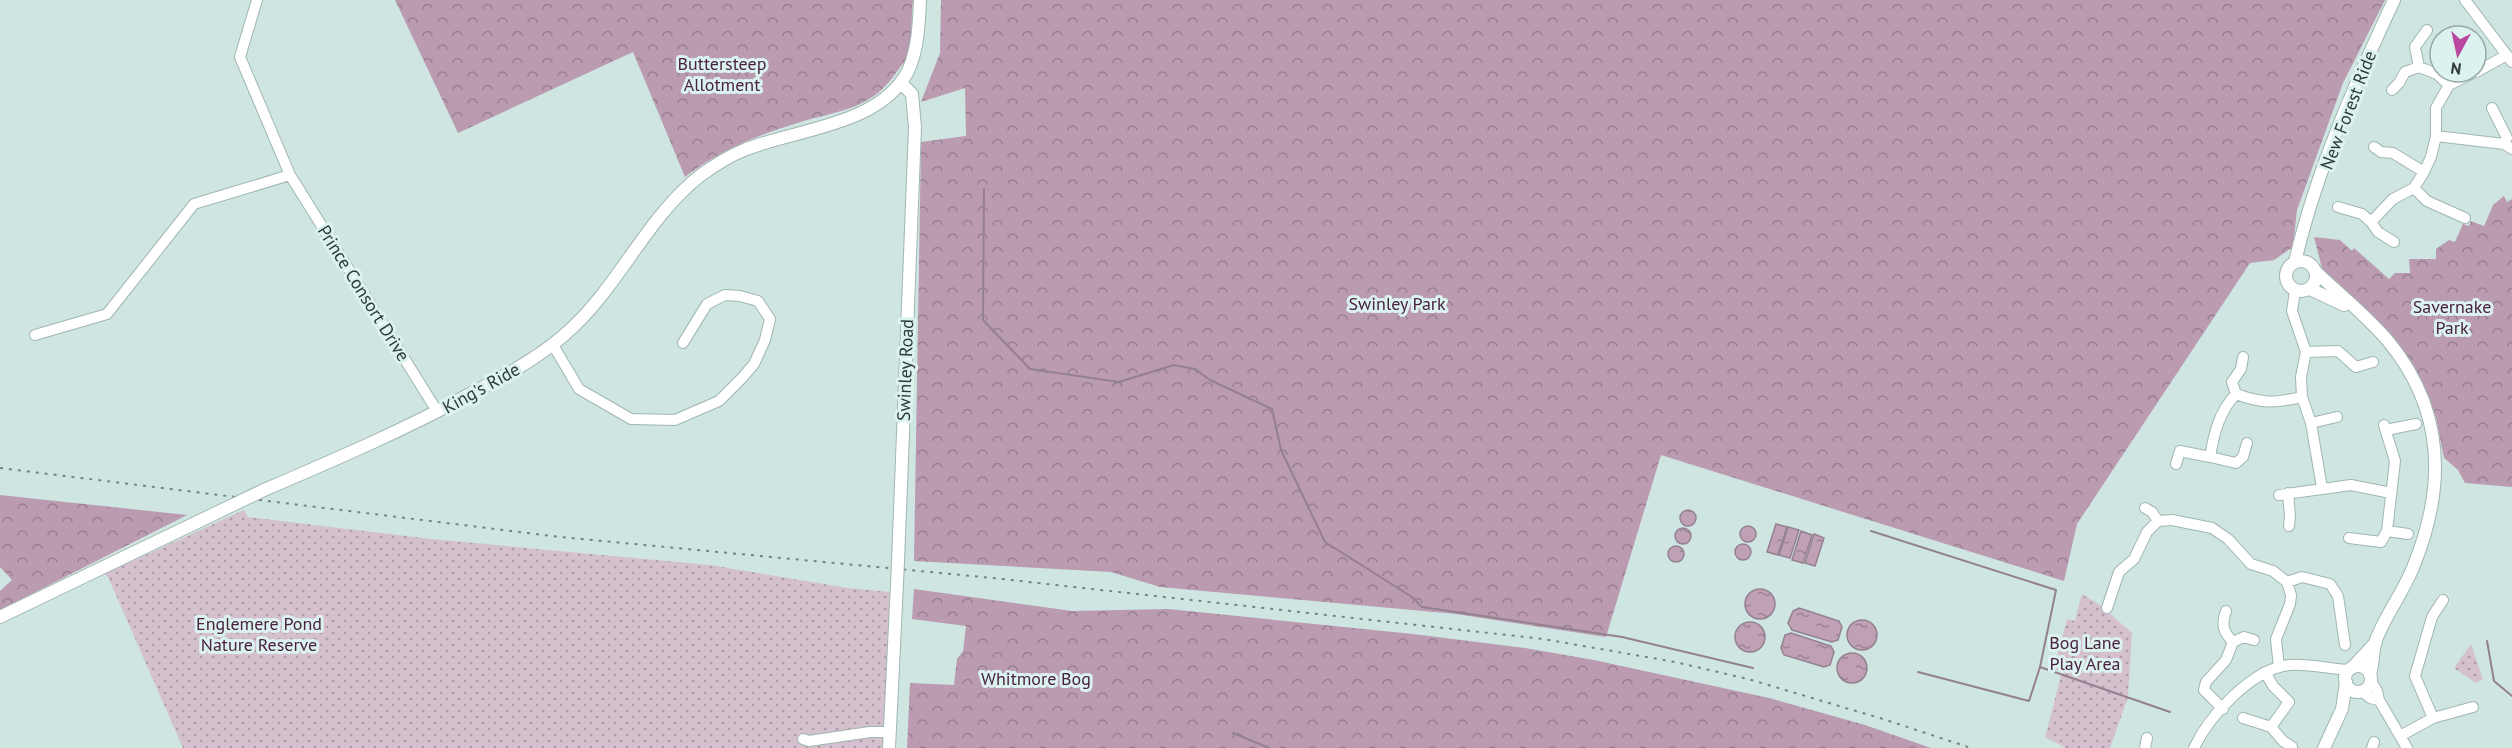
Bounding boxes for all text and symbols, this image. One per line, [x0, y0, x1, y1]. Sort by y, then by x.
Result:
north arrow [2428, 24, 2488, 84]
street label: New Forest Ride [2315, 47, 2381, 173]
park label: Buttersteep Allotment [678, 52, 766, 96]
text: N [2449, 58, 2463, 79]
street label: Prince Consort Drive [313, 221, 415, 365]
park label: Swinley Park [1348, 292, 1446, 315]
park label: Savernake Park [2413, 295, 2491, 339]
street label: Swinley Road [892, 319, 918, 421]
street label: King's Ride [438, 357, 524, 419]
park label: Englemere Pond Nature Reserve [196, 612, 322, 656]
park label: Bog Lane Play Area [2049, 631, 2121, 675]
park label: Whitmore Bog [981, 667, 1091, 690]

